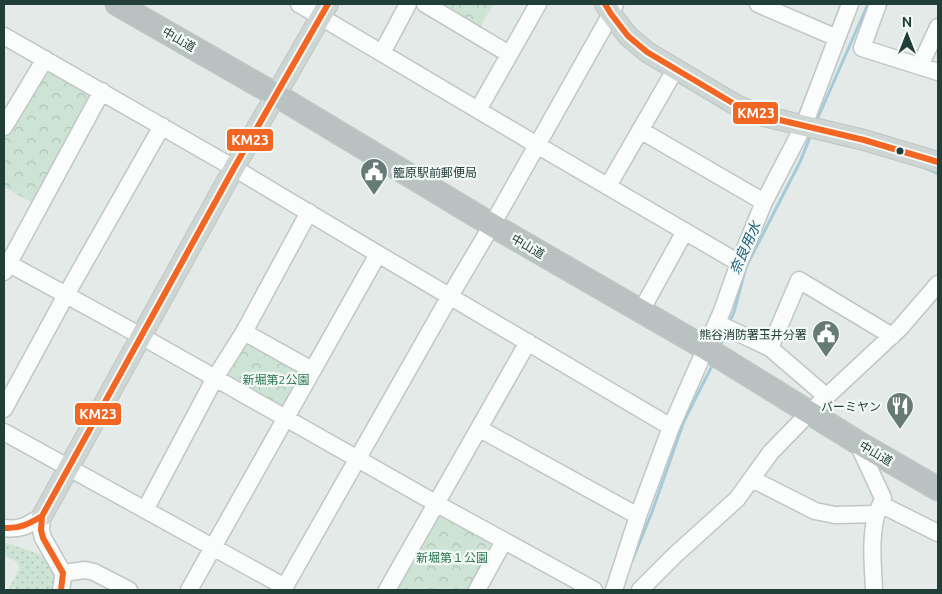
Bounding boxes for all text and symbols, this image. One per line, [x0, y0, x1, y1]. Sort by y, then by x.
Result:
north arrow [882, 10, 932, 60]
text: N [902, 14, 912, 30]
street label: 中山道 [160, 24, 198, 54]
line badge: KM23 [732, 101, 779, 125]
text: KM23 [737, 105, 775, 121]
line badge: KM23 [226, 128, 274, 152]
text: KM23 [231, 132, 269, 148]
unlabelled marker [895, 146, 905, 156]
public building icon: 籠原駅前郵便局 [359, 157, 389, 196]
place label: 籠原駅前郵便局 [393, 166, 477, 179]
water label: 奈良用水 [726, 217, 765, 277]
street label: 中山道 [509, 231, 547, 261]
public building icon: 熊谷消防署玉井分署 [811, 319, 841, 358]
place label: 熊谷消防署玉井分署 [699, 328, 807, 341]
park label: 新堀第2公園 [243, 373, 309, 386]
restaurant icon: バーミヤン [885, 391, 915, 430]
place label: バーミヤン [821, 400, 881, 413]
line badge: KM23 [74, 402, 122, 426]
text: KM23 [79, 406, 117, 422]
street label: 中山道 [857, 438, 895, 468]
park label: 新堀第１公園 [416, 551, 488, 564]

